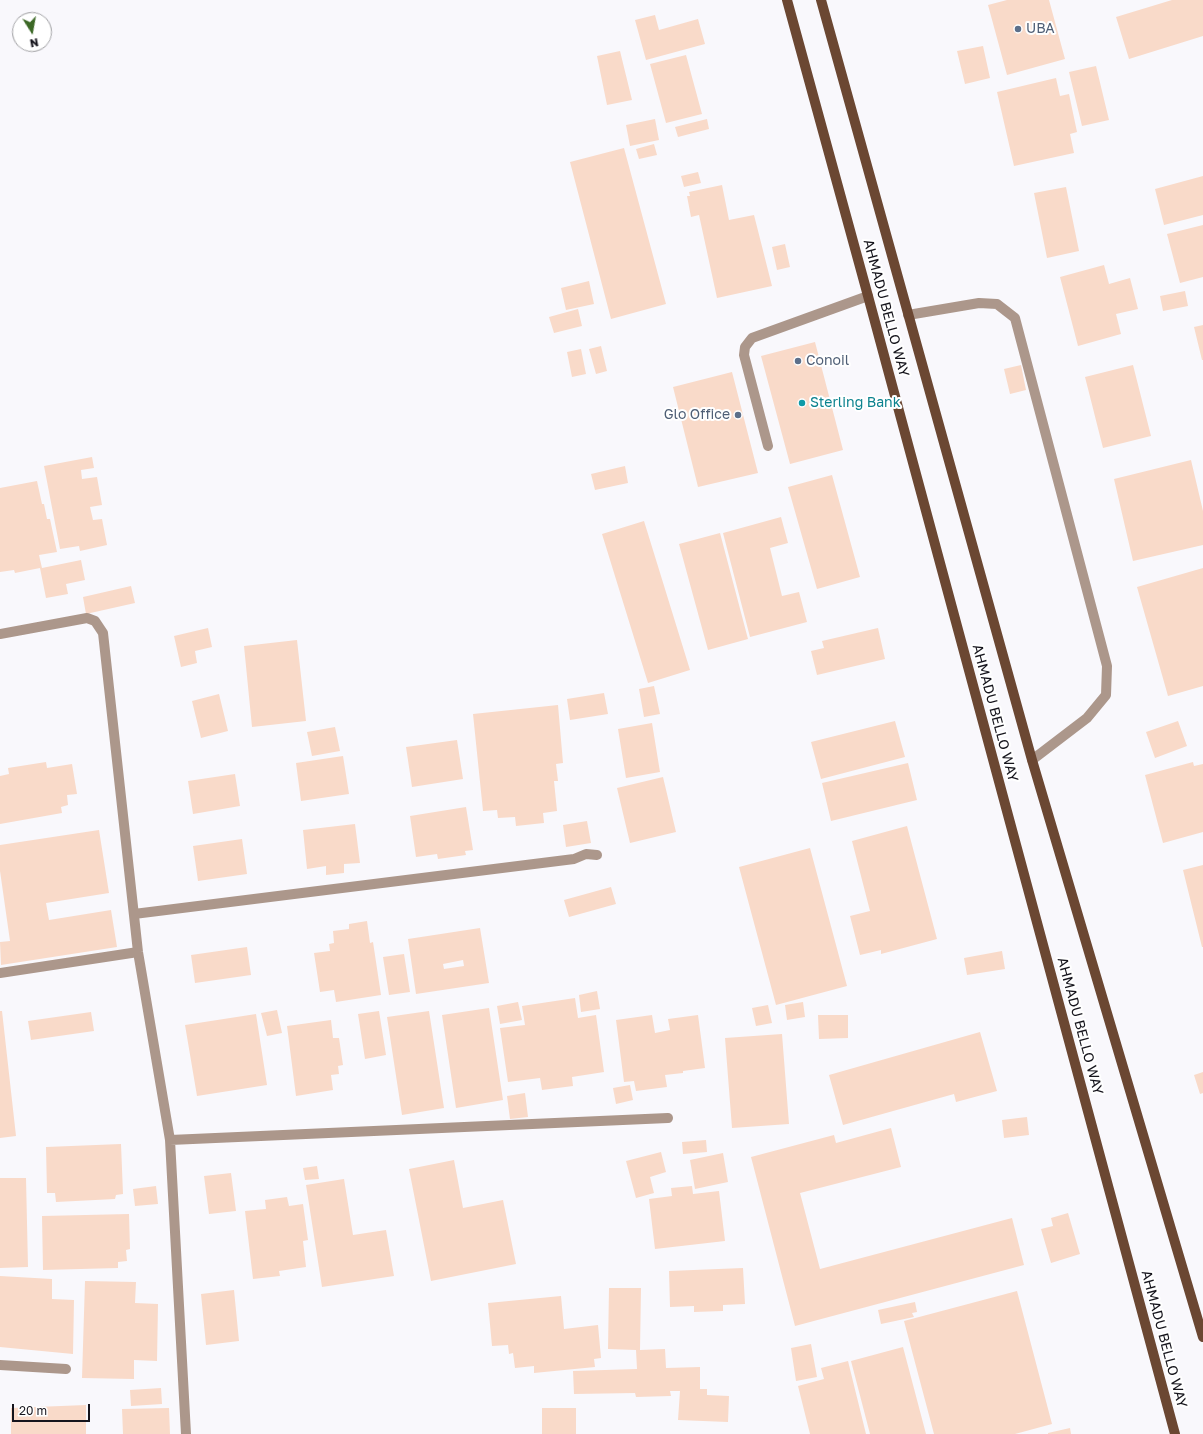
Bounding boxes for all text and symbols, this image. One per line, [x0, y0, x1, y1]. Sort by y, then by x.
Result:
north arrow [12, 12, 52, 52]
place label: UBA [1026, 21, 1055, 37]
marker: UBA [1013, 24, 1023, 34]
text: N [29, 36, 40, 50]
street label: AHMADU BELLO WAY [860, 237, 912, 379]
place label: Conoil [806, 353, 849, 369]
marker: Conoil [793, 356, 803, 366]
place label: Sterling Bank [810, 395, 901, 411]
marker: Sterling Bank [797, 398, 807, 408]
place label: Glo Office [664, 407, 730, 423]
marker: Glo Office [733, 410, 743, 420]
street label: AHMADU BELLO WAY [969, 642, 1021, 784]
street label: AHMADU BELLO WAY [1054, 955, 1106, 1097]
street label: AHMADU BELLO WAY [1138, 1268, 1190, 1410]
scale bar [14, 1396, 92, 1422]
text: 20 m [19, 1403, 47, 1418]

